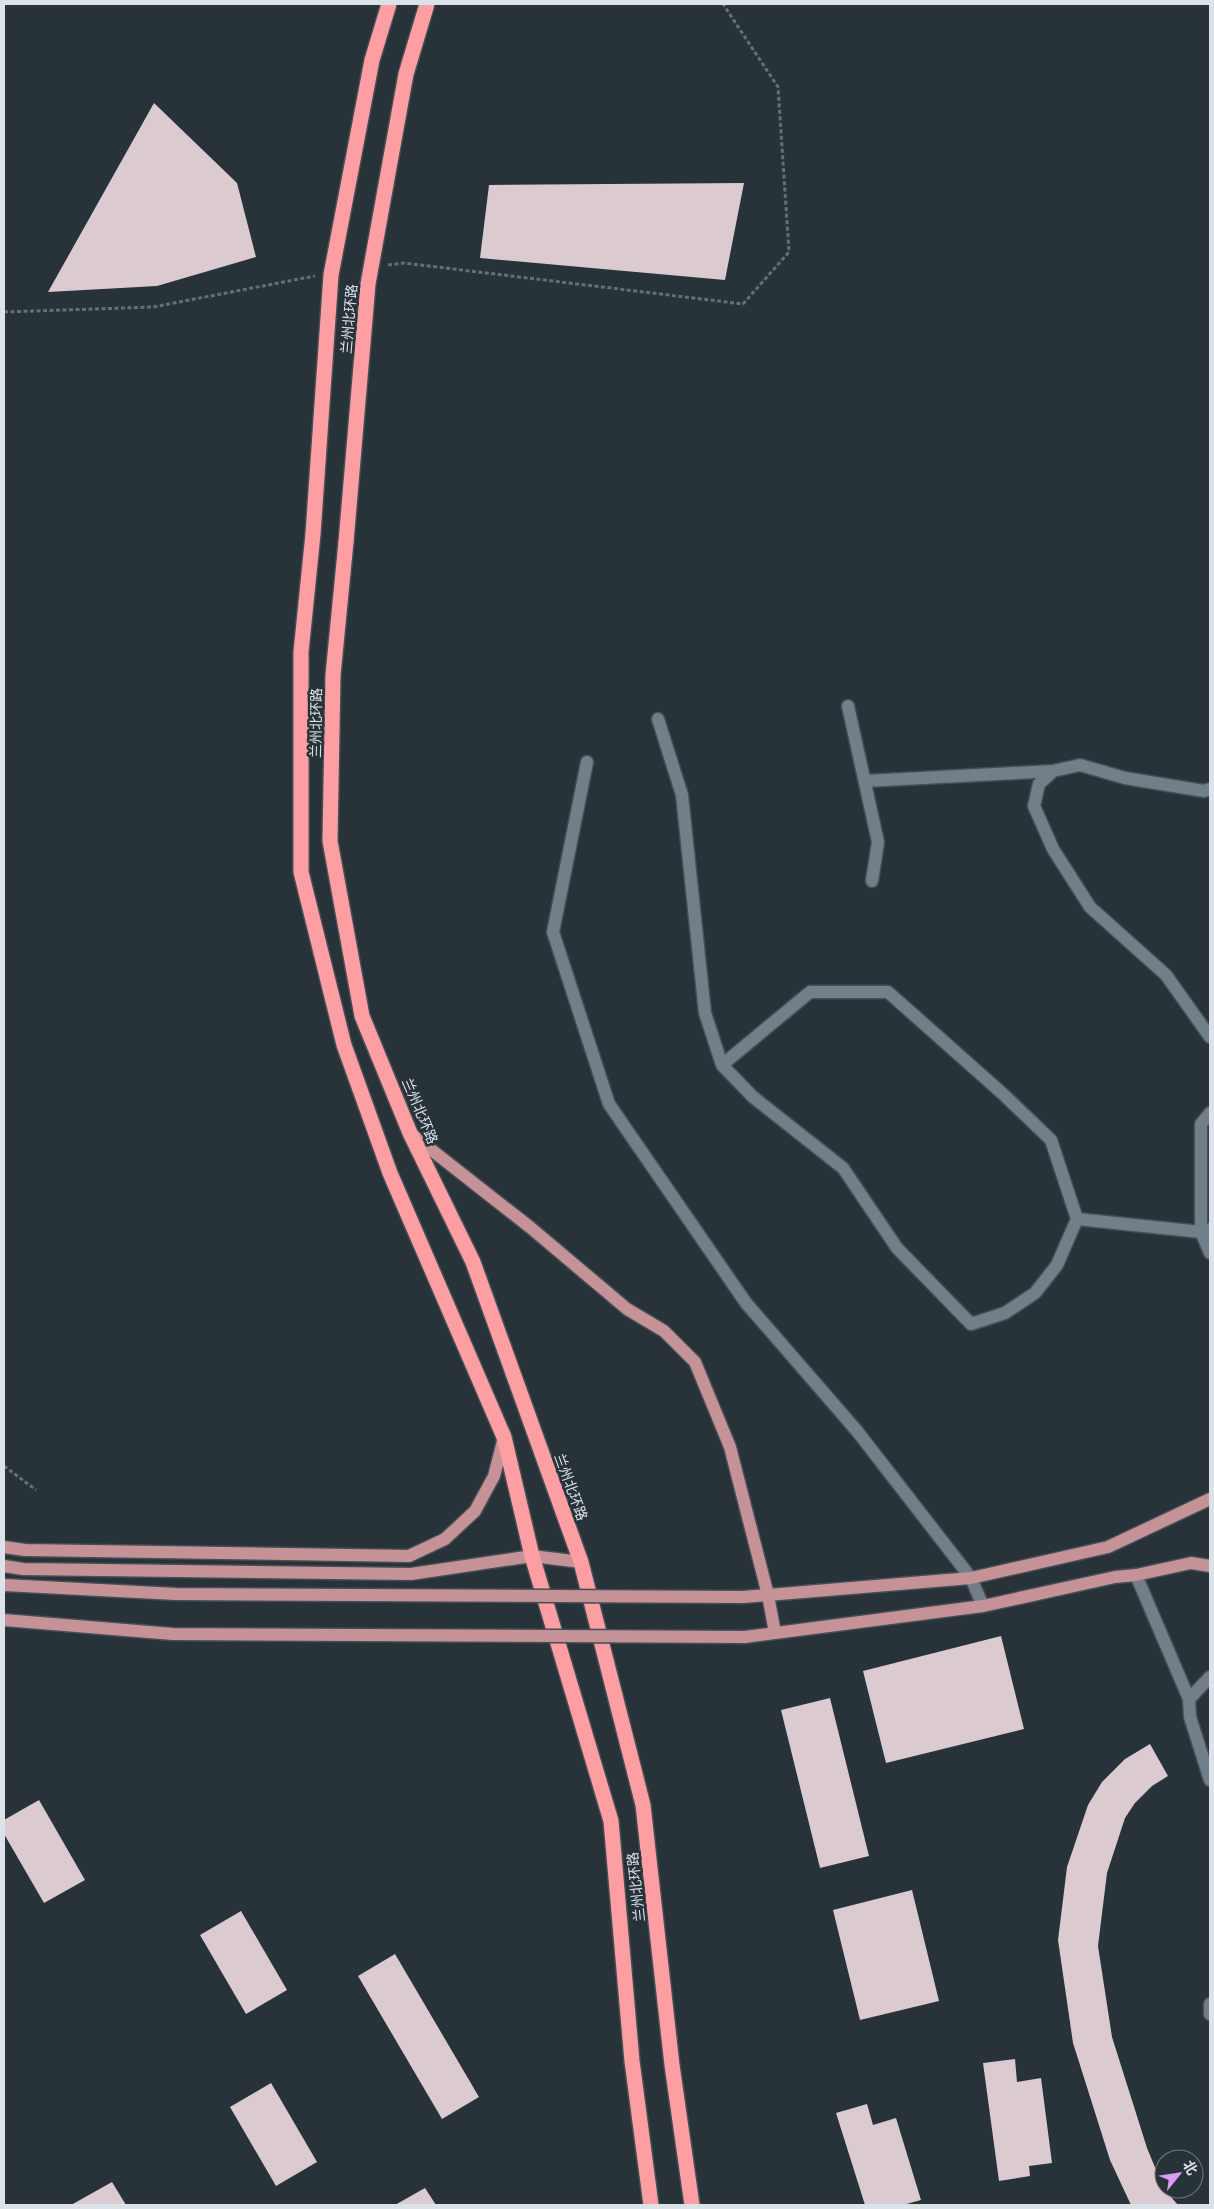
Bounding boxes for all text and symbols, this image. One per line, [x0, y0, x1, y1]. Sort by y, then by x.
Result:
street label: 兰州北环路 [336, 283, 362, 355]
street label: 兰州北环路 [305, 688, 327, 758]
street label: 兰州北环路 [397, 1075, 443, 1147]
street label: 兰州北环路 [550, 1451, 592, 1523]
street label: 兰州北环路 [622, 1851, 650, 1923]
north arrow [1154, 2149, 1204, 2199]
text: 北 [1178, 2156, 1202, 2179]

